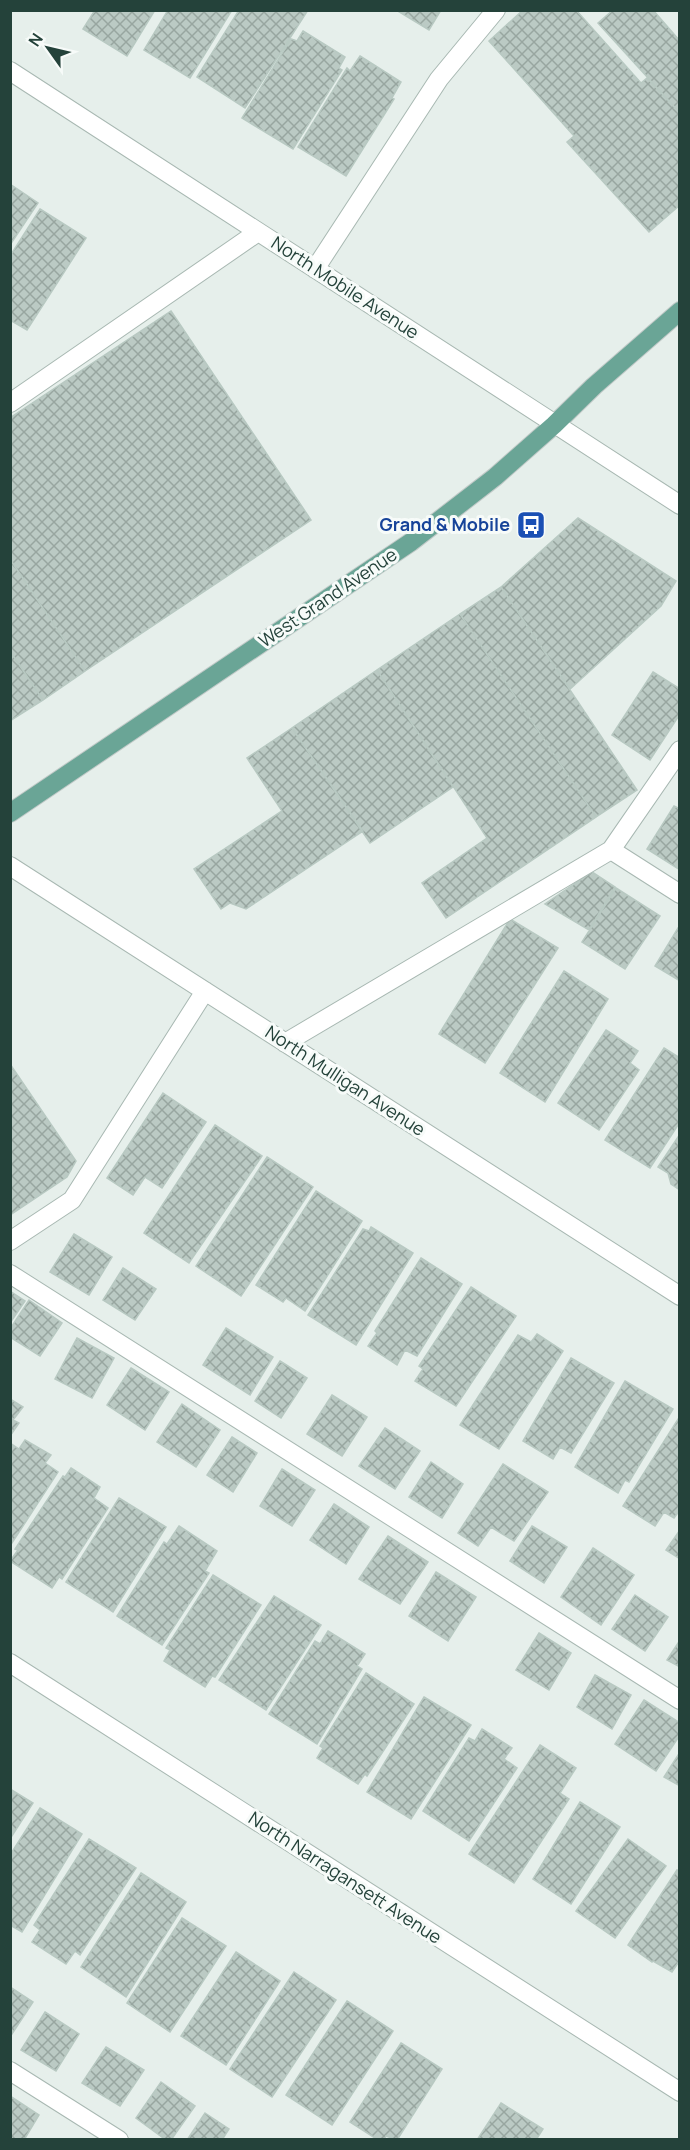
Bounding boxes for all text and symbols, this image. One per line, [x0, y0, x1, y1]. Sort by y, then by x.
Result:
north arrow [18, 18, 78, 78]
text: N [23, 29, 48, 51]
street label: North Mobile Avenue [267, 230, 424, 344]
bus stop icon: Grand & Mobile [515, 509, 547, 541]
place label: Grand & Mobile [380, 512, 510, 536]
street label: West Grand Avenue [254, 542, 401, 652]
street label: North Mulligan Avenue [261, 1019, 430, 1141]
street label: North Narragansett Avenue [244, 1806, 447, 1949]

